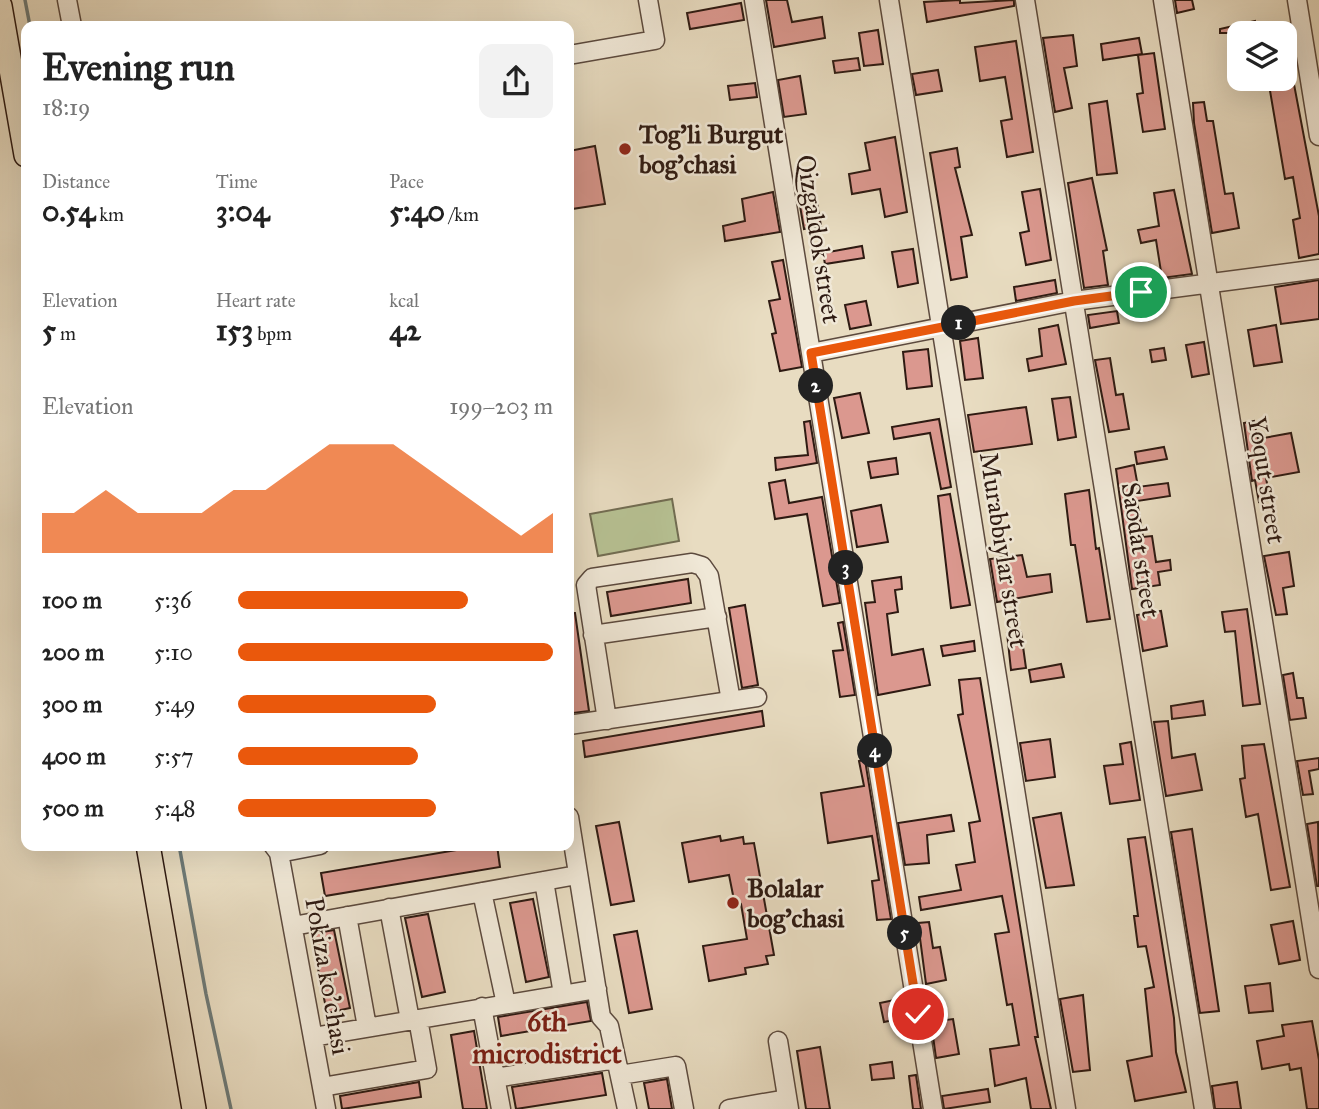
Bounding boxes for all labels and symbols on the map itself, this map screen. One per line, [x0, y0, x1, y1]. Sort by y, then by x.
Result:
place label: Tog'li Burgut bog'chasi [638, 118, 784, 181]
marker: Tog'li Burgut bog'chasi [617, 141, 633, 157]
street label: Qizgaldok street [790, 152, 848, 326]
pin [1111, 262, 1171, 322]
pin: 1 [942, 306, 976, 340]
pin: 2 [798, 368, 834, 404]
street label: Yoqut street [1241, 414, 1293, 546]
street label: Murabbiylar street [973, 450, 1035, 650]
street label: Saodat street [1114, 480, 1168, 620]
pin: 3 [828, 550, 864, 586]
pin: 4 [858, 734, 892, 768]
place label: Bolalar bog'chasi [746, 872, 845, 935]
street label: Pokiza ko'chasi [298, 895, 358, 1057]
marker: Bolalar bog'chasi [725, 895, 741, 911]
pin: 5 [888, 916, 922, 950]
pin [888, 984, 948, 1044]
district label: 6th microdistrict [471, 1004, 622, 1071]

